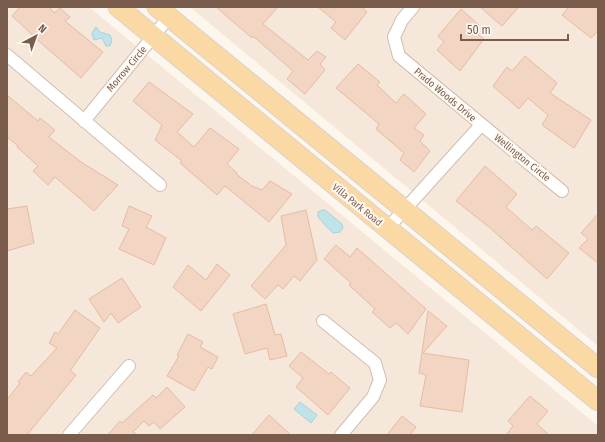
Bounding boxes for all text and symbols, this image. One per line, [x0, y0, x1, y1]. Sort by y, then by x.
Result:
north arrow [16, 16, 56, 56]
scale bar [461, 16, 568, 42]
text: N [35, 22, 49, 36]
text: 50 m [467, 23, 491, 37]
street label: Morrow Circle [104, 44, 150, 94]
street label: Prado Woods Drive [412, 66, 478, 124]
street label: Wellington Circle [492, 132, 553, 184]
street label: Villa Park Road [330, 181, 384, 229]

